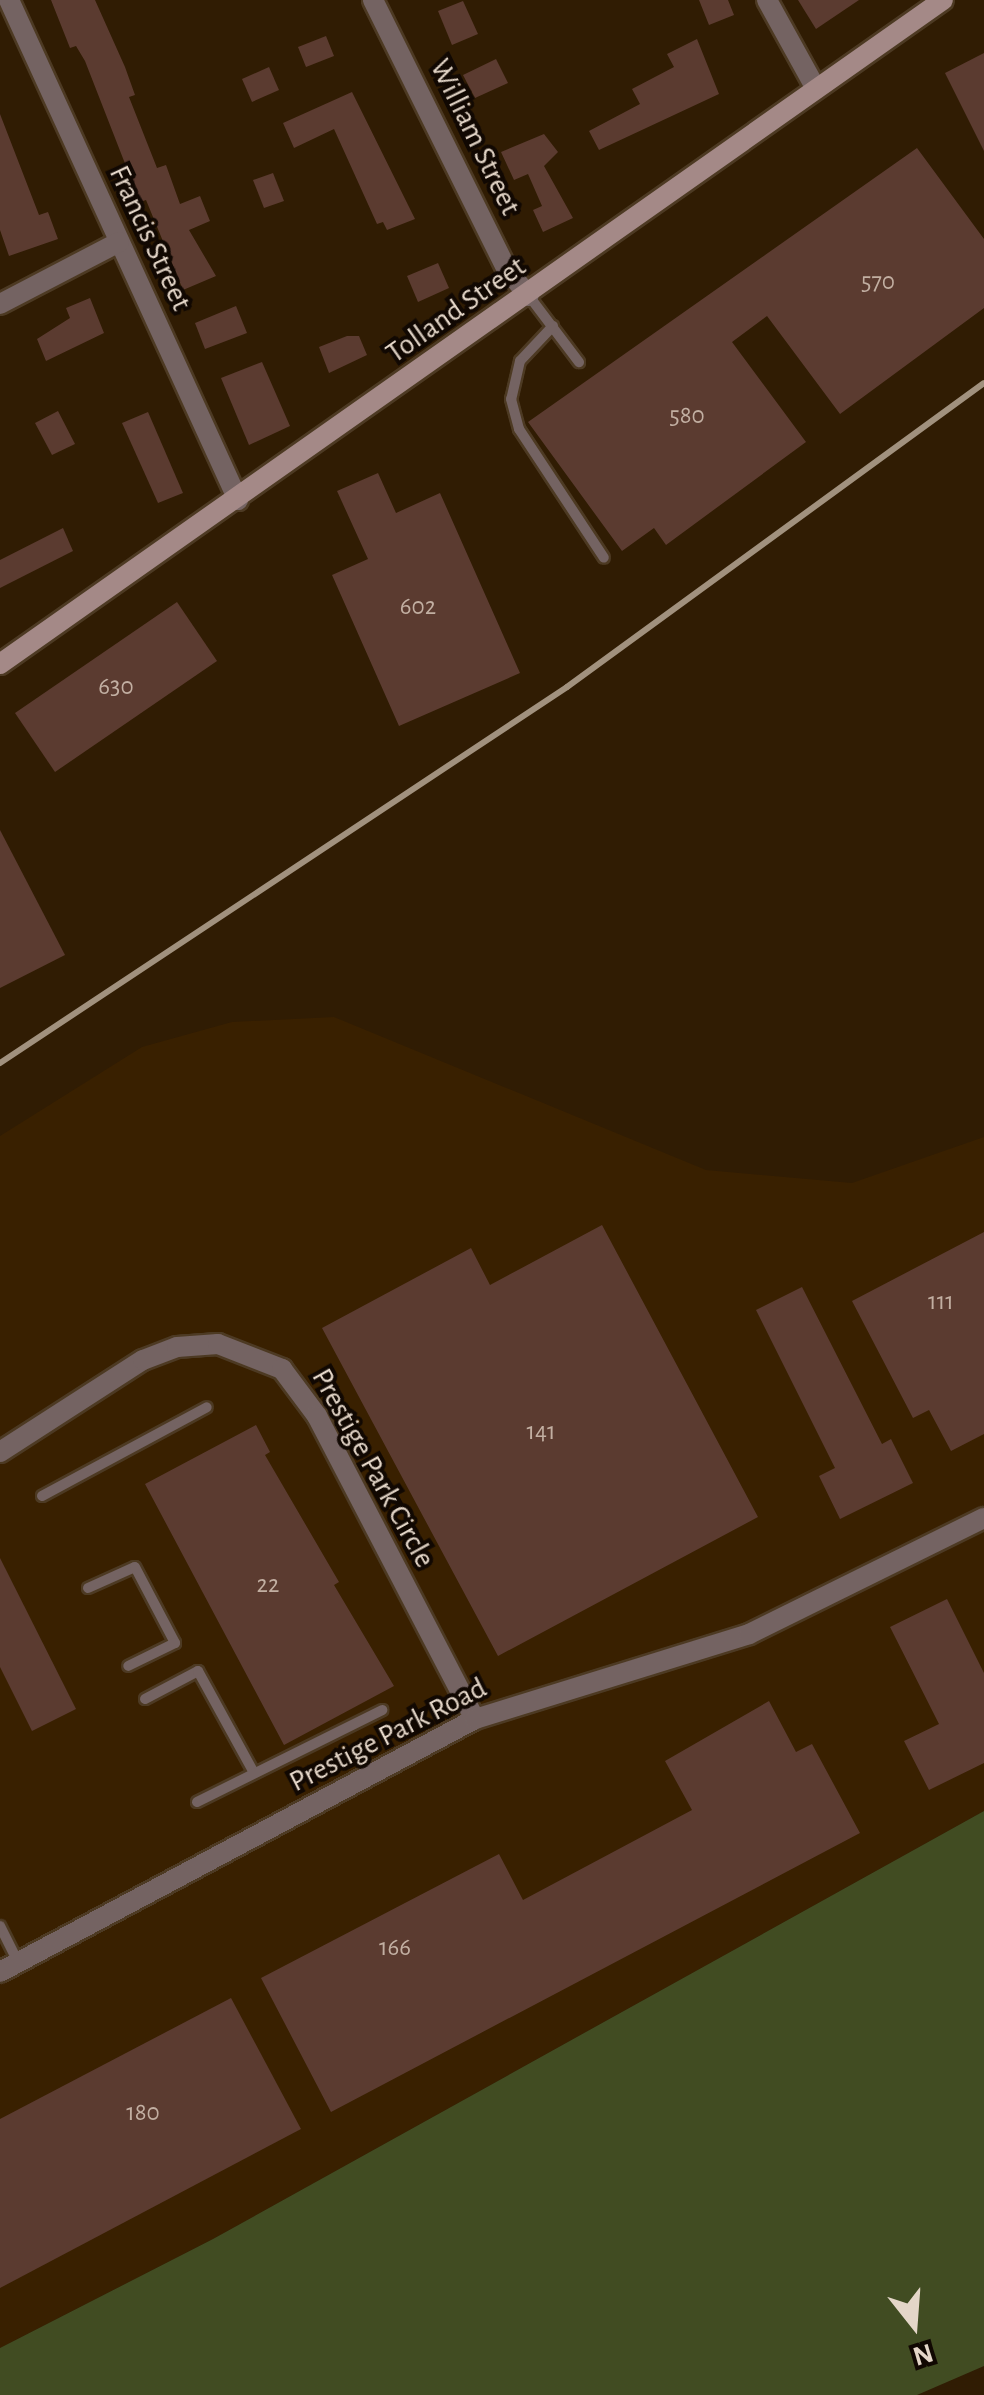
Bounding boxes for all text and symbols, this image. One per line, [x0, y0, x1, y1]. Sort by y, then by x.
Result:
street label: William Street [422, 53, 528, 221]
street label: Francis Street [101, 160, 199, 316]
street label: Tolland Street [379, 249, 533, 371]
house number: 570 [861, 267, 895, 297]
house number: 580 [669, 401, 705, 431]
house number: 602 [400, 592, 436, 622]
house number: 630 [98, 672, 134, 702]
house number: 111 [928, 1287, 954, 1317]
street label: Prestige Park Circle [303, 1362, 443, 1574]
house number: 141 [526, 1417, 556, 1447]
house number: 22 [257, 1570, 279, 1600]
street label: Prestige Park Road [283, 1670, 493, 1800]
house number: 166 [379, 1933, 411, 1963]
house number: 180 [126, 2098, 160, 2128]
north arrow [864, 2275, 964, 2375]
text: N [909, 2337, 936, 2370]

